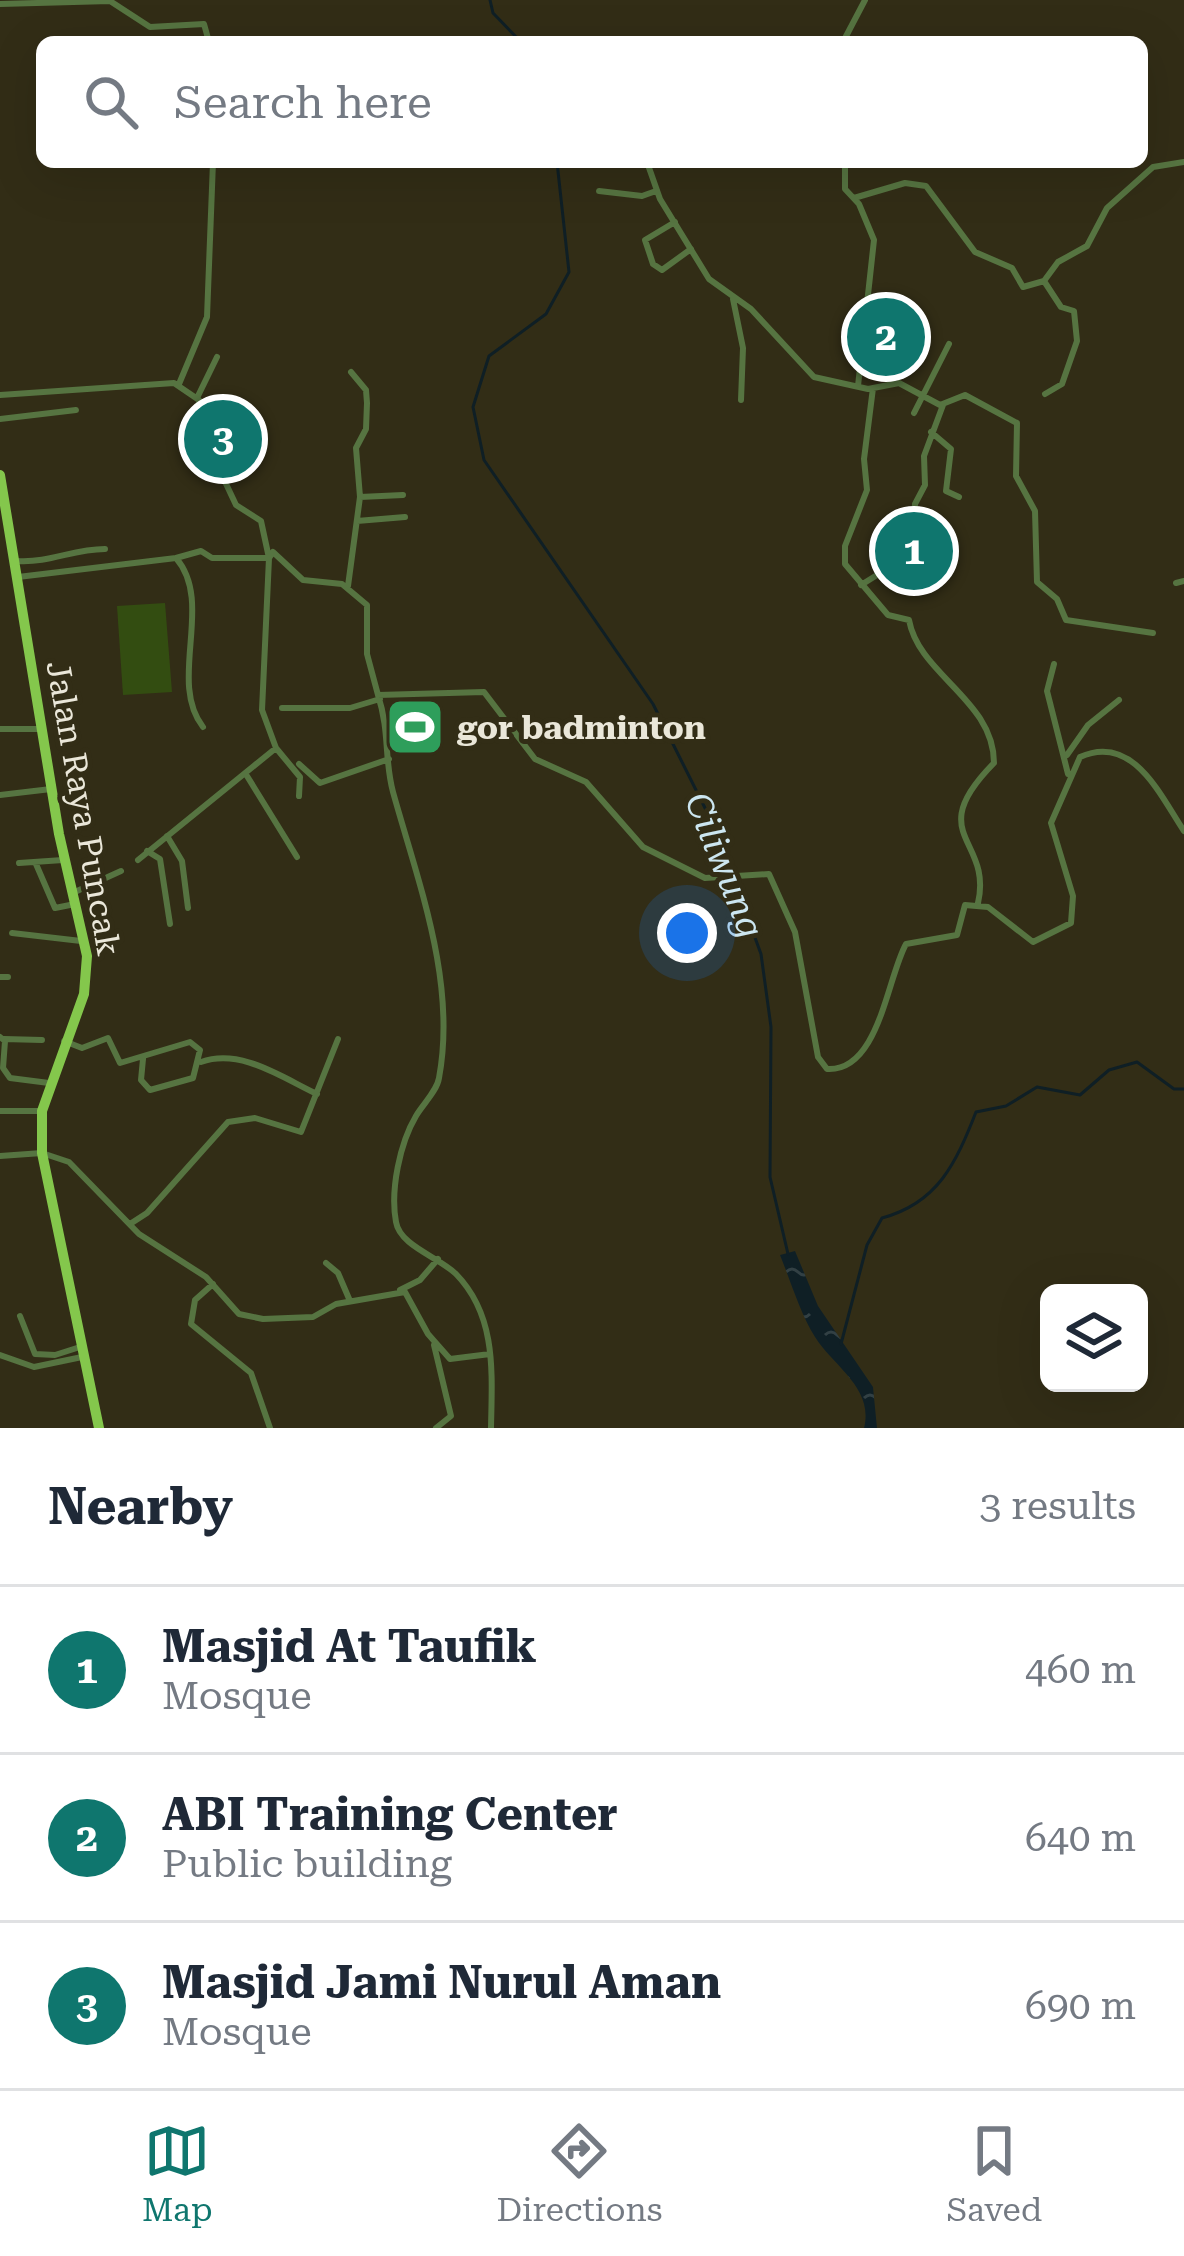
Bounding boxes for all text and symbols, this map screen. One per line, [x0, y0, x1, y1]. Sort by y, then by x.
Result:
search box [36, 36, 1148, 168]
icon: search [78, 69, 144, 135]
text: Search here [174, 76, 432, 129]
pin: 2 [847, 292, 925, 382]
pin: 3 [184, 394, 262, 484]
pin: 1 [875, 506, 953, 596]
street label: Jalan Raya Puncak [38, 657, 129, 959]
sports icon: gor badminton [384, 696, 446, 758]
place label: gor badminton [456, 708, 706, 747]
water label: Ciliwung [676, 787, 772, 944]
your location [657, 903, 717, 963]
map controls [1040, 1284, 1148, 1392]
button: layers [1040, 1284, 1148, 1392]
text: Nearby [48, 1477, 233, 1536]
text: 3 results [979, 1483, 1136, 1529]
text: Masjid At Taufik [162, 1620, 536, 1673]
text: 1 [76, 1647, 98, 1693]
text: 460 m [1025, 1647, 1136, 1693]
text: Mosque [162, 1673, 312, 1719]
text: ABI Training Center [162, 1788, 618, 1841]
text: 2 [76, 1815, 98, 1861]
text: 640 m [1025, 1815, 1136, 1861]
text: Public building [162, 1841, 452, 1887]
text: Masjid Jami Nurul Aman [162, 1956, 721, 2009]
text: 3 [76, 1983, 98, 2029]
text: 690 m [1025, 1983, 1136, 2029]
text: Mosque [162, 2009, 312, 2055]
tab: Map [142, 2118, 213, 2229]
tab: Directions [496, 2118, 662, 2229]
tab: Saved [946, 2118, 1042, 2229]

